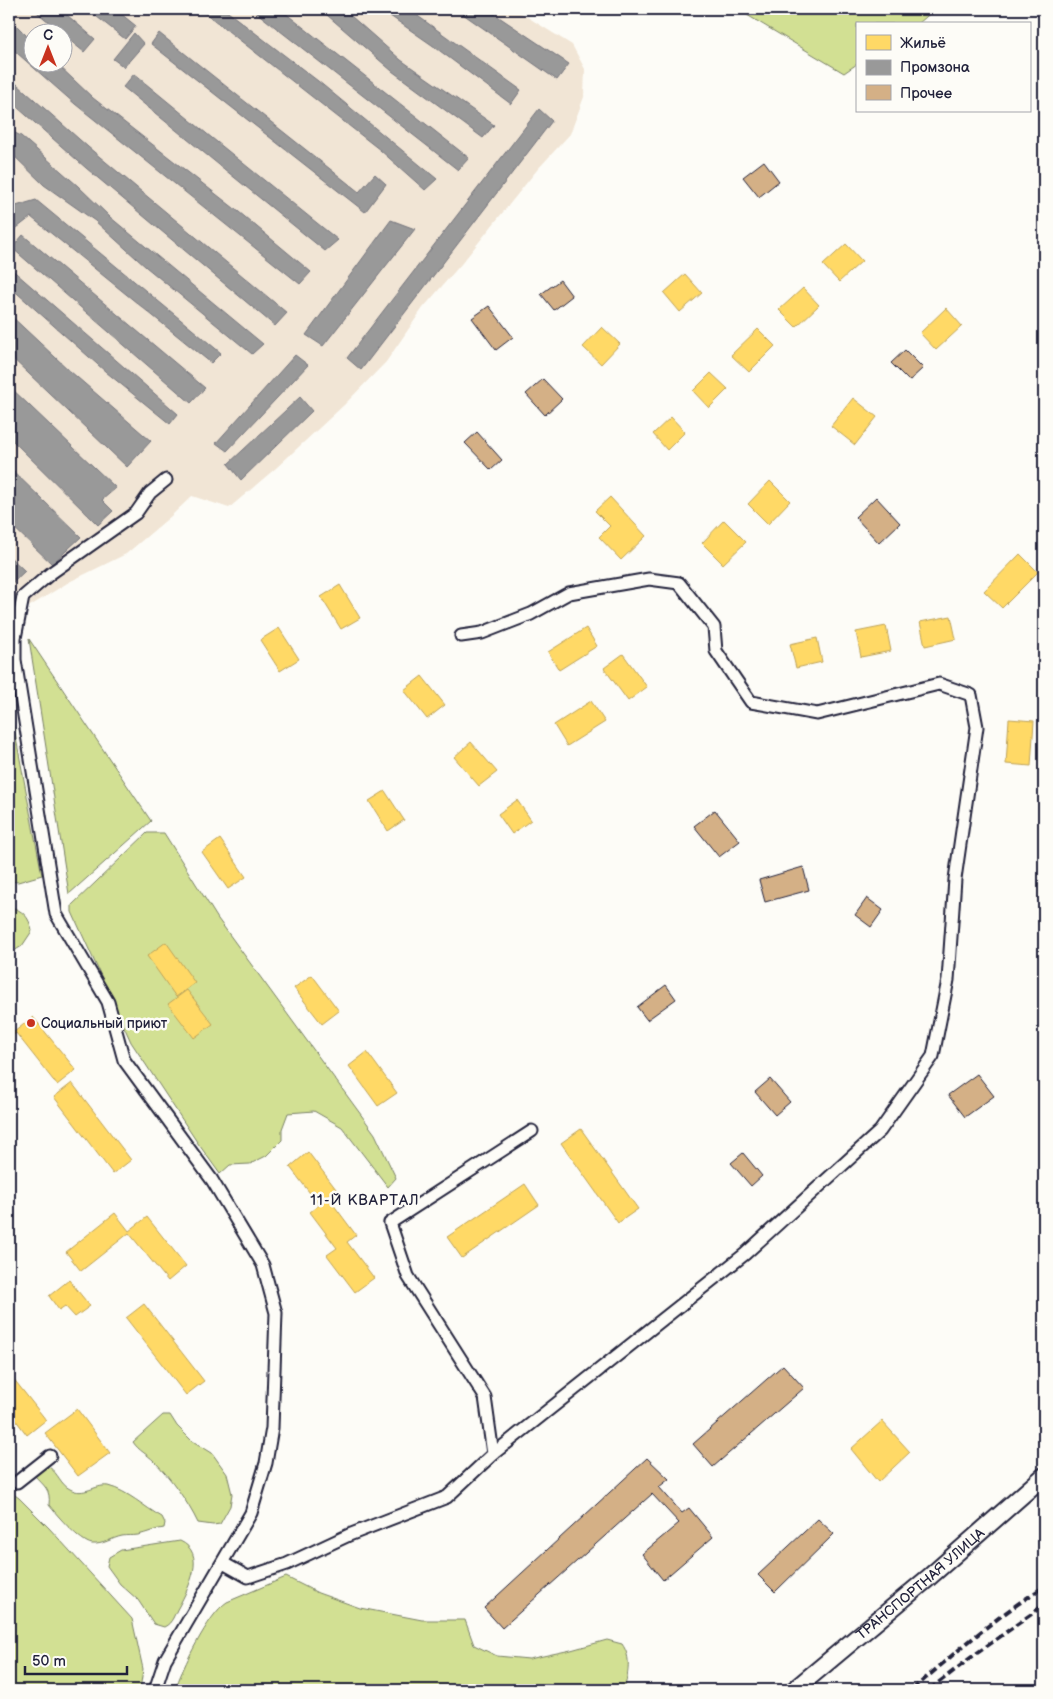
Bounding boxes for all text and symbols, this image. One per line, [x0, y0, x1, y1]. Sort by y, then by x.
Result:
north arrow [22, 22, 72, 72]
legend [856, 22, 1030, 112]
text: С [43, 27, 53, 44]
text: Жильё [900, 34, 946, 53]
text: Промзона [900, 58, 970, 77]
text: Прочее [900, 84, 952, 103]
place label: Социальный приют [41, 1015, 168, 1032]
marker: Социальный приют [25, 1017, 37, 1029]
district label: 11-Й КВАРТАЛ [310, 1191, 420, 1210]
street label: ТРАНСПОРТНАЯ УЛИЦА [853, 1524, 988, 1643]
scale bar [25, 1644, 128, 1676]
text: 50 m [32, 1652, 66, 1671]

